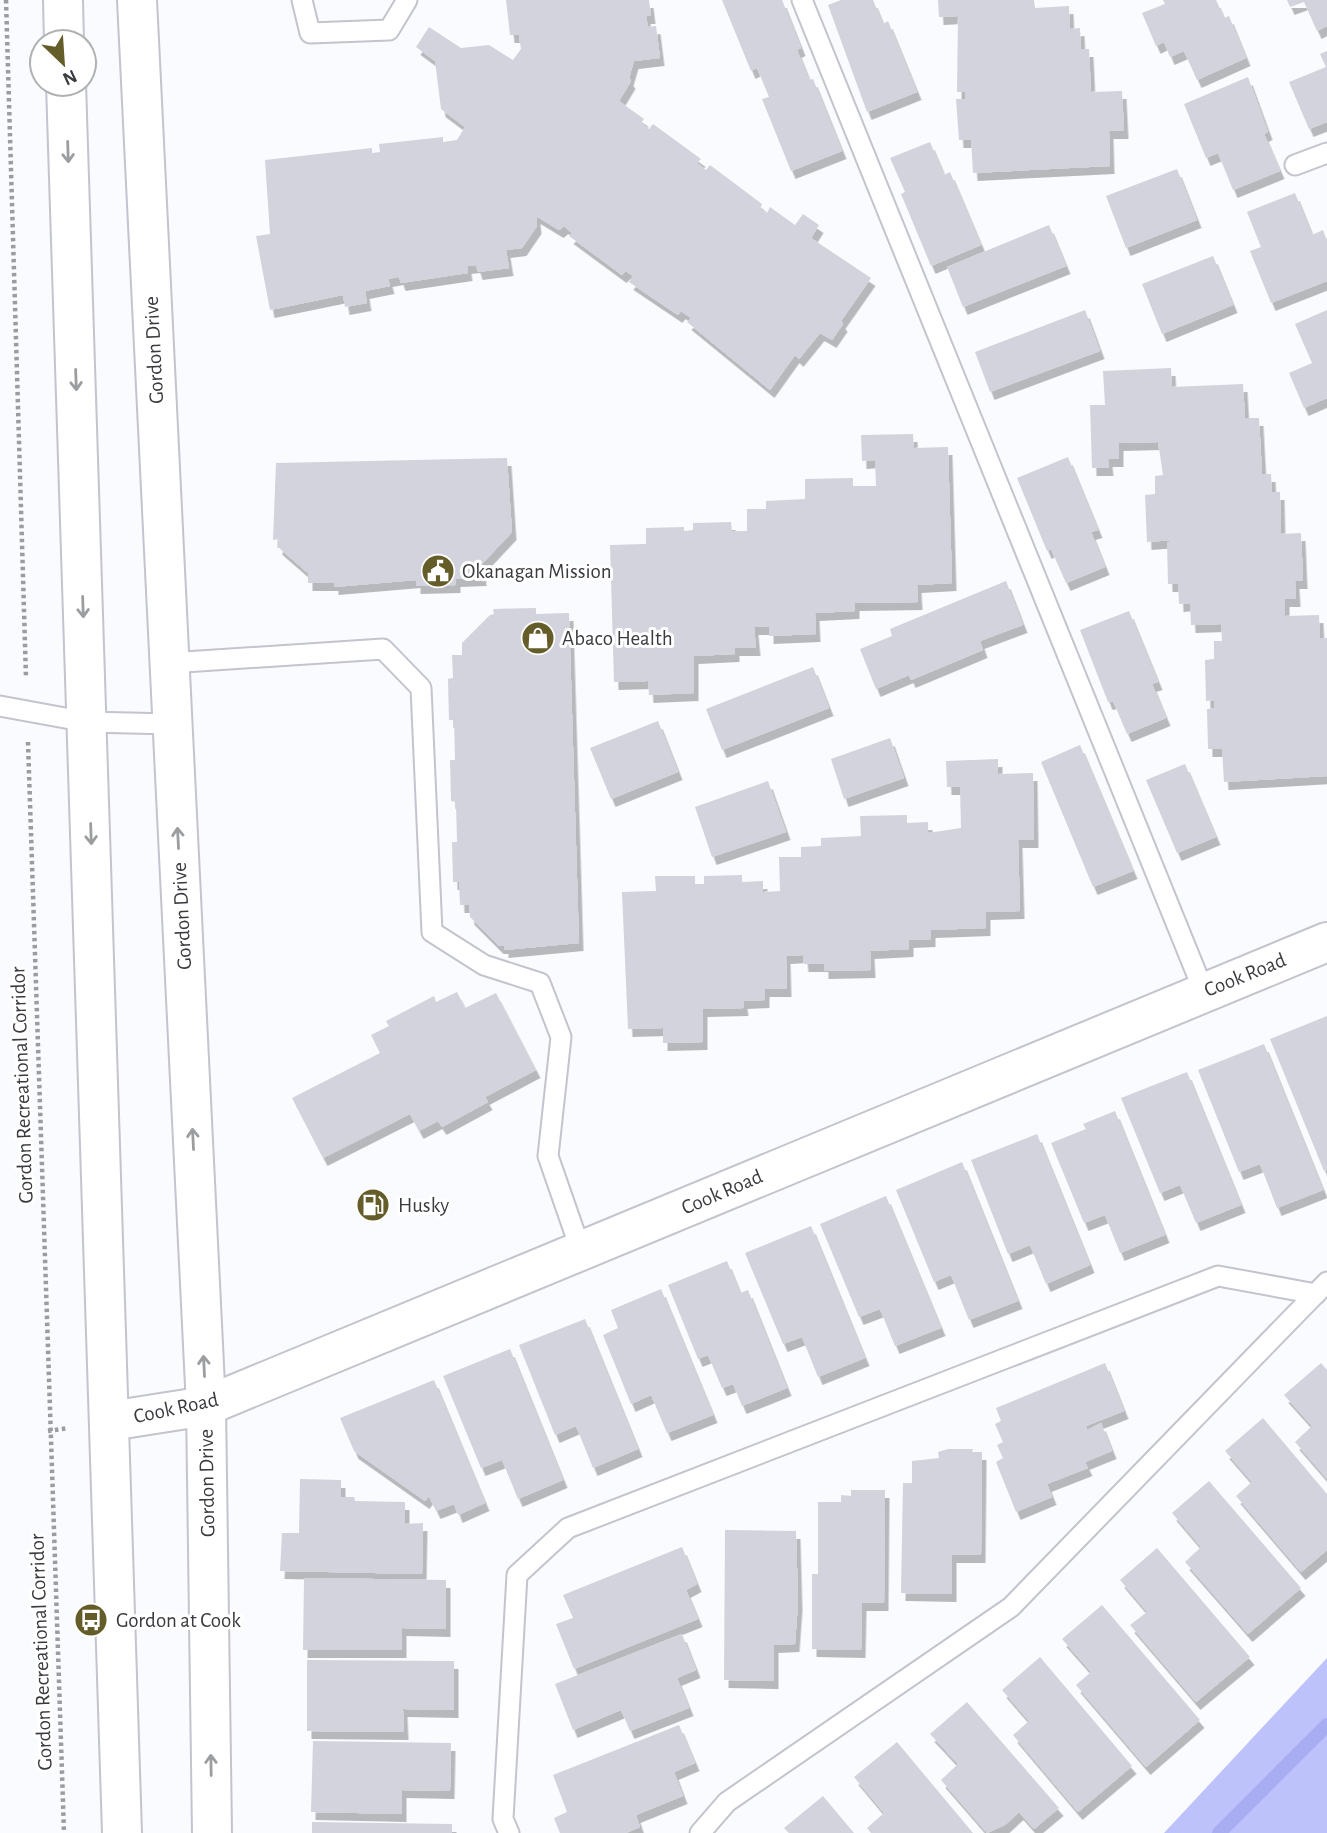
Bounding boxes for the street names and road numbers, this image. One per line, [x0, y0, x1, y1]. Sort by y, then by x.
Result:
street label: Gordon Drive [141, 296, 167, 404]
street label: Gordon Drive [169, 862, 195, 970]
street label: Cook Road [1201, 949, 1289, 1001]
street label: Gordon Recreational Corridor [7, 966, 37, 1204]
street label: Cook Road [678, 1166, 766, 1218]
street label: Cook Road [132, 1389, 220, 1427]
street label: Gordon Drive [196, 1429, 218, 1537]
street label: Gordon Recreational Corridor [26, 1533, 56, 1771]

